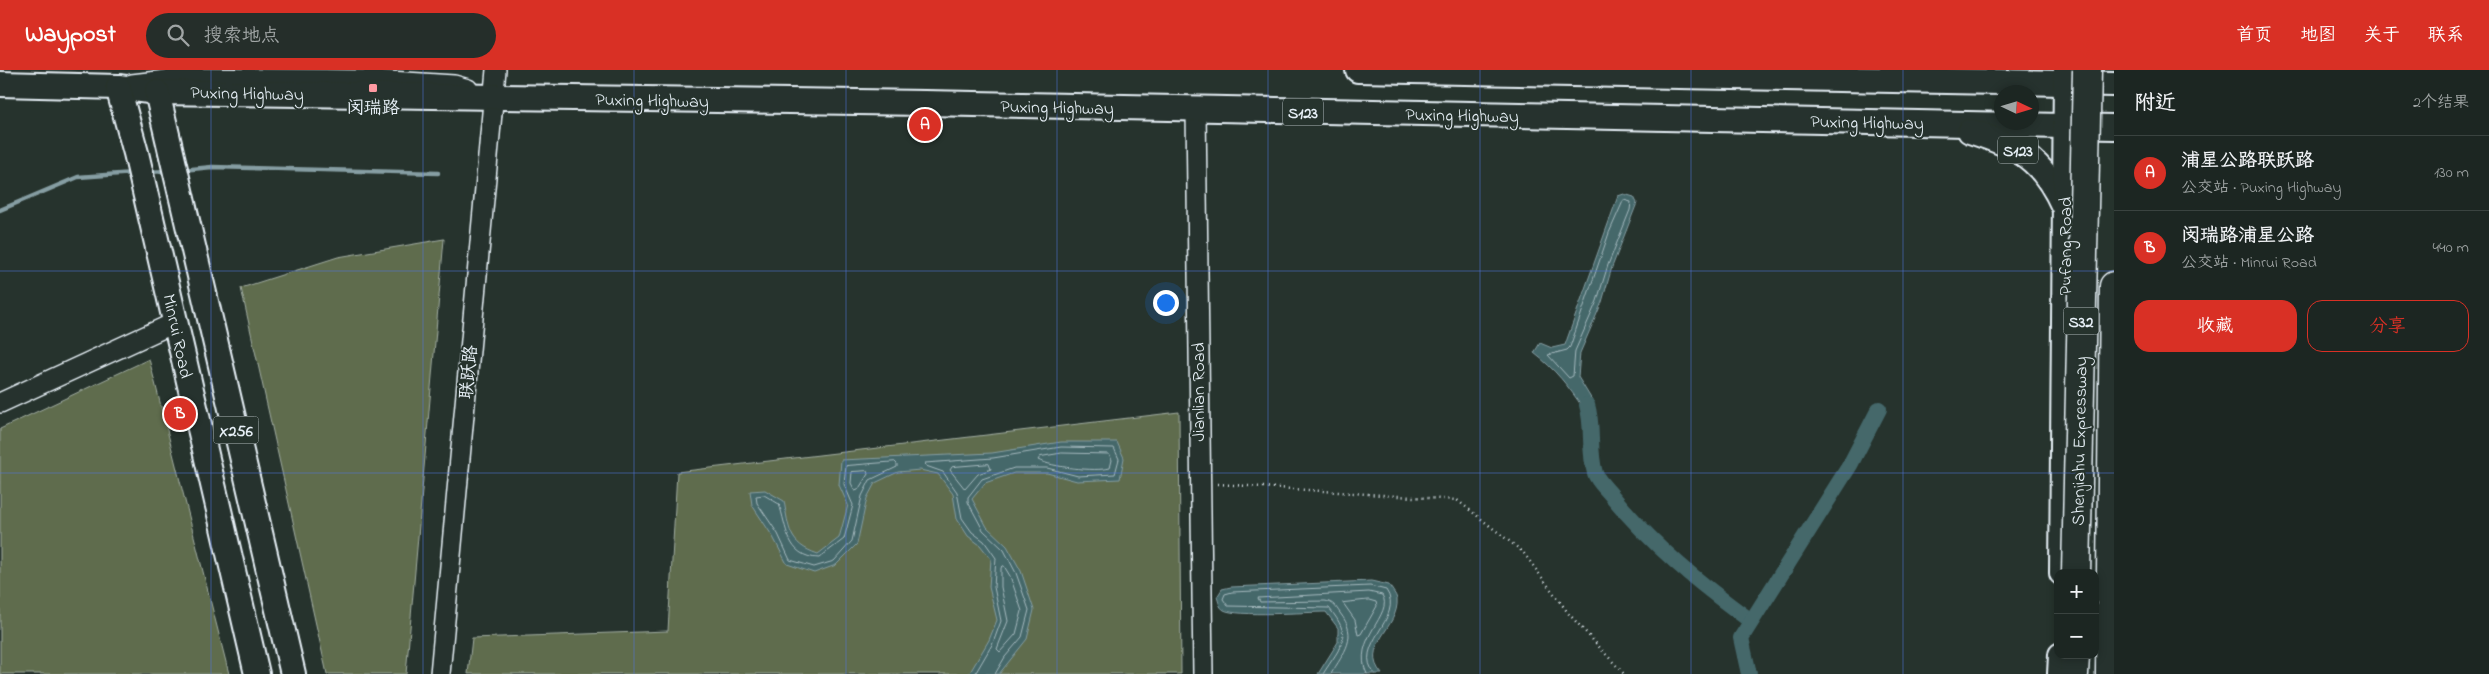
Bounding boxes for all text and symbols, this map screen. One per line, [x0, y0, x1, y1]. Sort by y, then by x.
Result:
search box [146, 13, 496, 58]
text: Waypost [25, 18, 116, 53]
icon: search [164, 21, 192, 49]
text: 搜索地点 [204, 23, 280, 50]
text: 首页 [2236, 23, 2272, 49]
text: 地图 [2300, 23, 2336, 49]
text: 关于 [2364, 23, 2400, 49]
text: 联系 [2428, 23, 2464, 49]
street label: Puxing Highway [190, 81, 304, 110]
marker: 闵瑞路 [367, 82, 379, 94]
north arrow [1994, 85, 2039, 130]
street label: Puxing Highway [595, 88, 709, 117]
text: 附近 [2134, 89, 2176, 119]
text: 2个结果 [2413, 91, 2469, 115]
street label: Puxing Highway [1000, 95, 1114, 124]
place label: 闵瑞路 [346, 96, 400, 122]
road number: S123 [1283, 98, 1323, 126]
street label: Puxing Highway [1405, 103, 1519, 132]
pin: A [909, 106, 941, 144]
street label: Puxing Highway [1810, 110, 1924, 139]
road number: S123 [1998, 136, 2038, 164]
text: 浦星公路联跃路 [2181, 148, 2314, 175]
text: A [2145, 161, 2155, 185]
text: 130 m [2434, 161, 2469, 185]
text: 公交站 · Puxing Highway [2181, 176, 2341, 200]
street label: Pufang Road [2054, 197, 2081, 295]
text: 闵瑞路浦星公路 [2181, 223, 2314, 250]
text: B [2145, 236, 2155, 260]
text: 440 m [2432, 236, 2469, 260]
text: 公交站 · Minrui Road [2181, 251, 2317, 275]
your location [1153, 290, 1179, 316]
street label: Minrui Road [154, 292, 198, 381]
button: 收藏 [2134, 300, 2297, 352]
button: 分享 [2307, 300, 2469, 352]
road number: S32 [2064, 308, 2098, 334]
street label: Jianlian Road [1187, 342, 1213, 442]
street label: 联跃路 [455, 344, 485, 400]
street label: Shenjiahu Expressway [2067, 356, 2095, 526]
pin: B [164, 395, 196, 433]
road number: X256 [214, 416, 258, 444]
map controls [2054, 569, 2099, 659]
button: + [2054, 569, 2099, 614]
button: − [2054, 614, 2099, 659]

